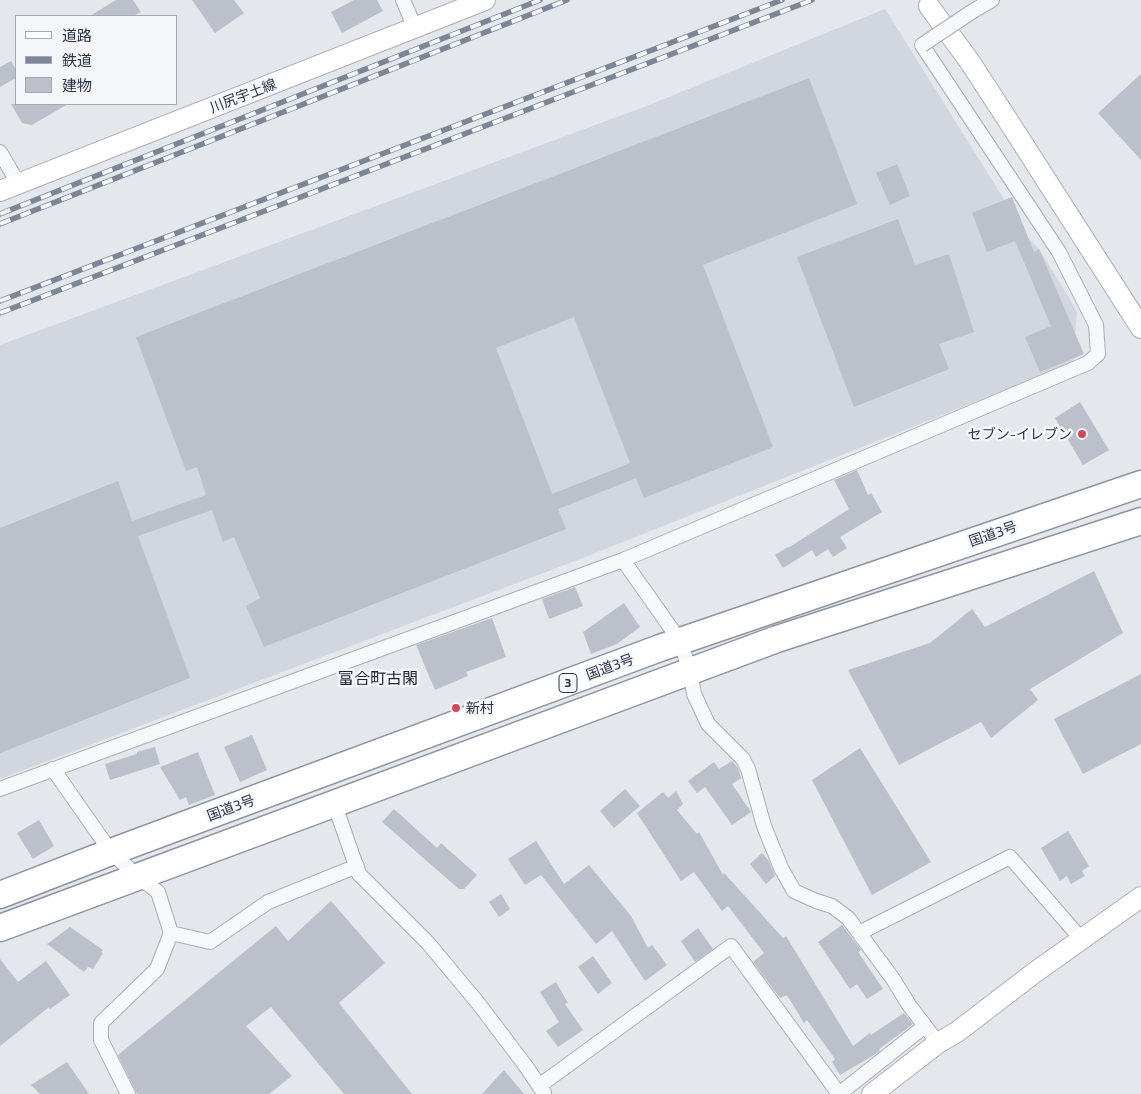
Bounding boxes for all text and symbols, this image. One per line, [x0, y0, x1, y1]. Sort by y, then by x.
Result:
legend [15, 15, 178, 105]
text: 道路 [62, 26, 92, 44]
text: 鉄道 [62, 51, 92, 69]
text: 建物 [62, 76, 92, 94]
street label: 川尻宇土線 [207, 76, 279, 116]
place label: セブン-イレブン [968, 426, 1072, 442]
marker: セブン-イレブン [1076, 428, 1088, 440]
street label: 国道3号 [967, 518, 1019, 550]
street label: 国道3号 [584, 651, 636, 683]
district label: 富合町古閑 [338, 669, 418, 689]
road number: 3 [559, 674, 577, 692]
place label: 新村 [466, 700, 494, 716]
marker: 新村 [450, 702, 462, 714]
street label: 国道3号 [205, 792, 257, 824]

